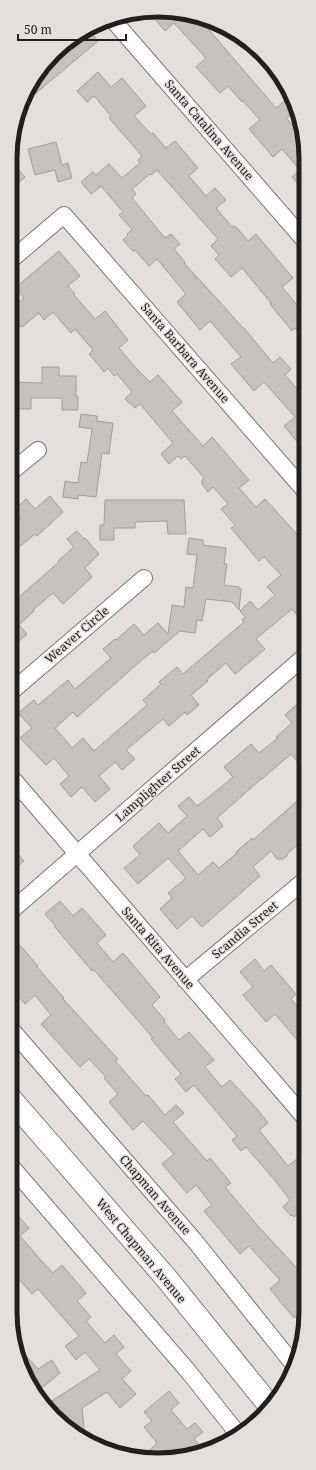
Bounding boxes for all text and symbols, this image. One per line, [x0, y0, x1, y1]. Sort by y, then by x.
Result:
scale bar [18, 16, 126, 42]
text: 50 m [24, 21, 52, 38]
street label: Santa Catalina Avenue [161, 76, 258, 184]
street label: Santa Barbara Avenue [137, 299, 234, 406]
street label: Weaver Circle [41, 602, 112, 667]
street label: Lamplighter Street [112, 742, 204, 825]
street label: Scandia Street [208, 897, 281, 962]
street label: Santa Rita Avenue [118, 903, 199, 992]
street label: Chapman Avenue [116, 1151, 195, 1238]
street label: West Chapman Avenue [92, 1195, 190, 1307]

